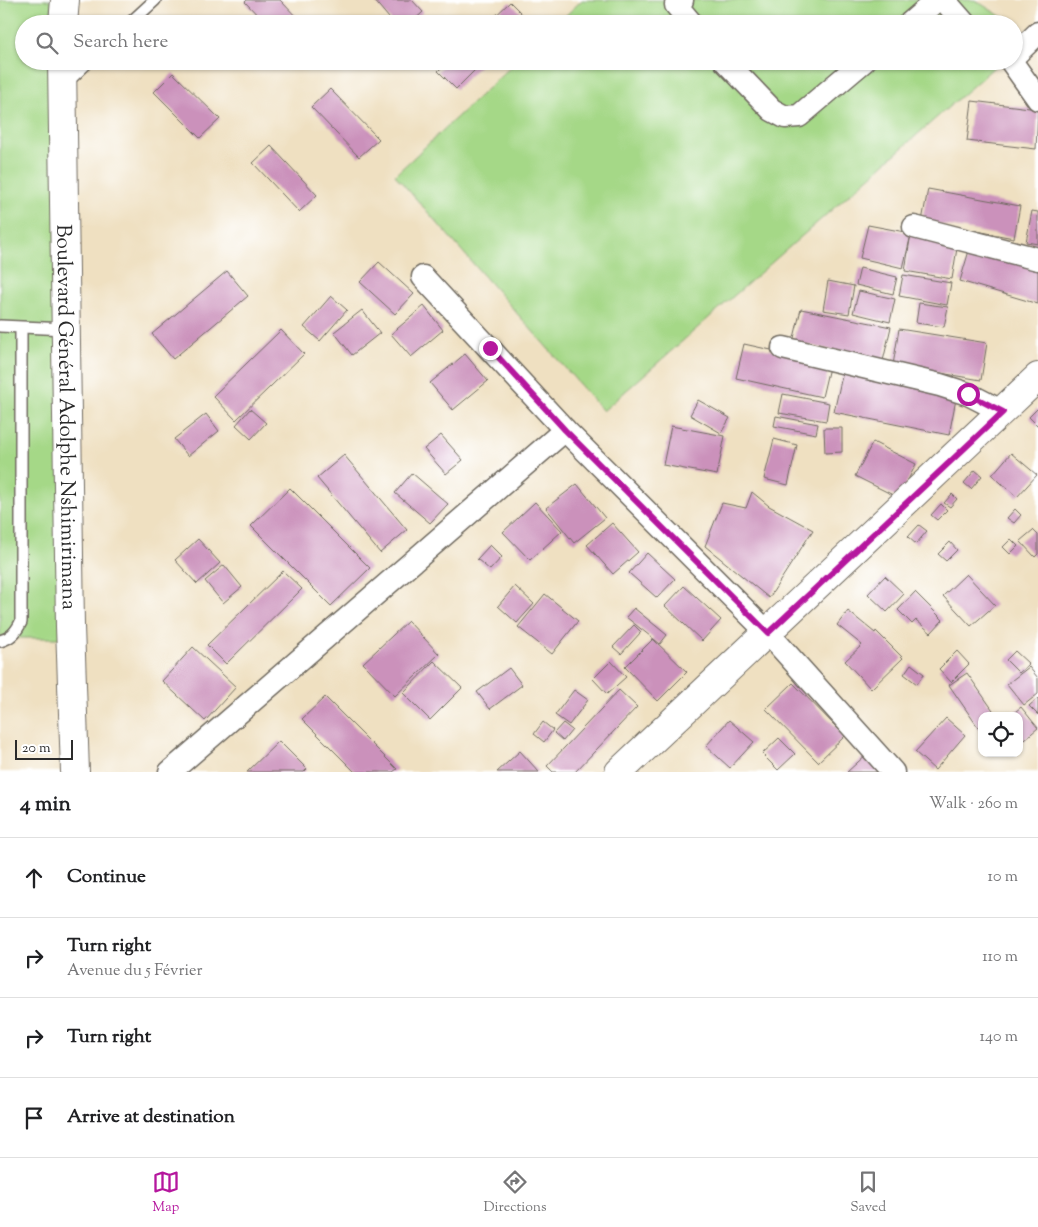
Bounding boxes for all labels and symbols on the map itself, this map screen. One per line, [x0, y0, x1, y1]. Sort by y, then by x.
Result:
street label: Boulevard Général Adolphe Nshimirimana [47, 224, 83, 610]
route end [479, 337, 502, 360]
route start [957, 383, 980, 406]
scale bar [15, 737, 72, 760]

